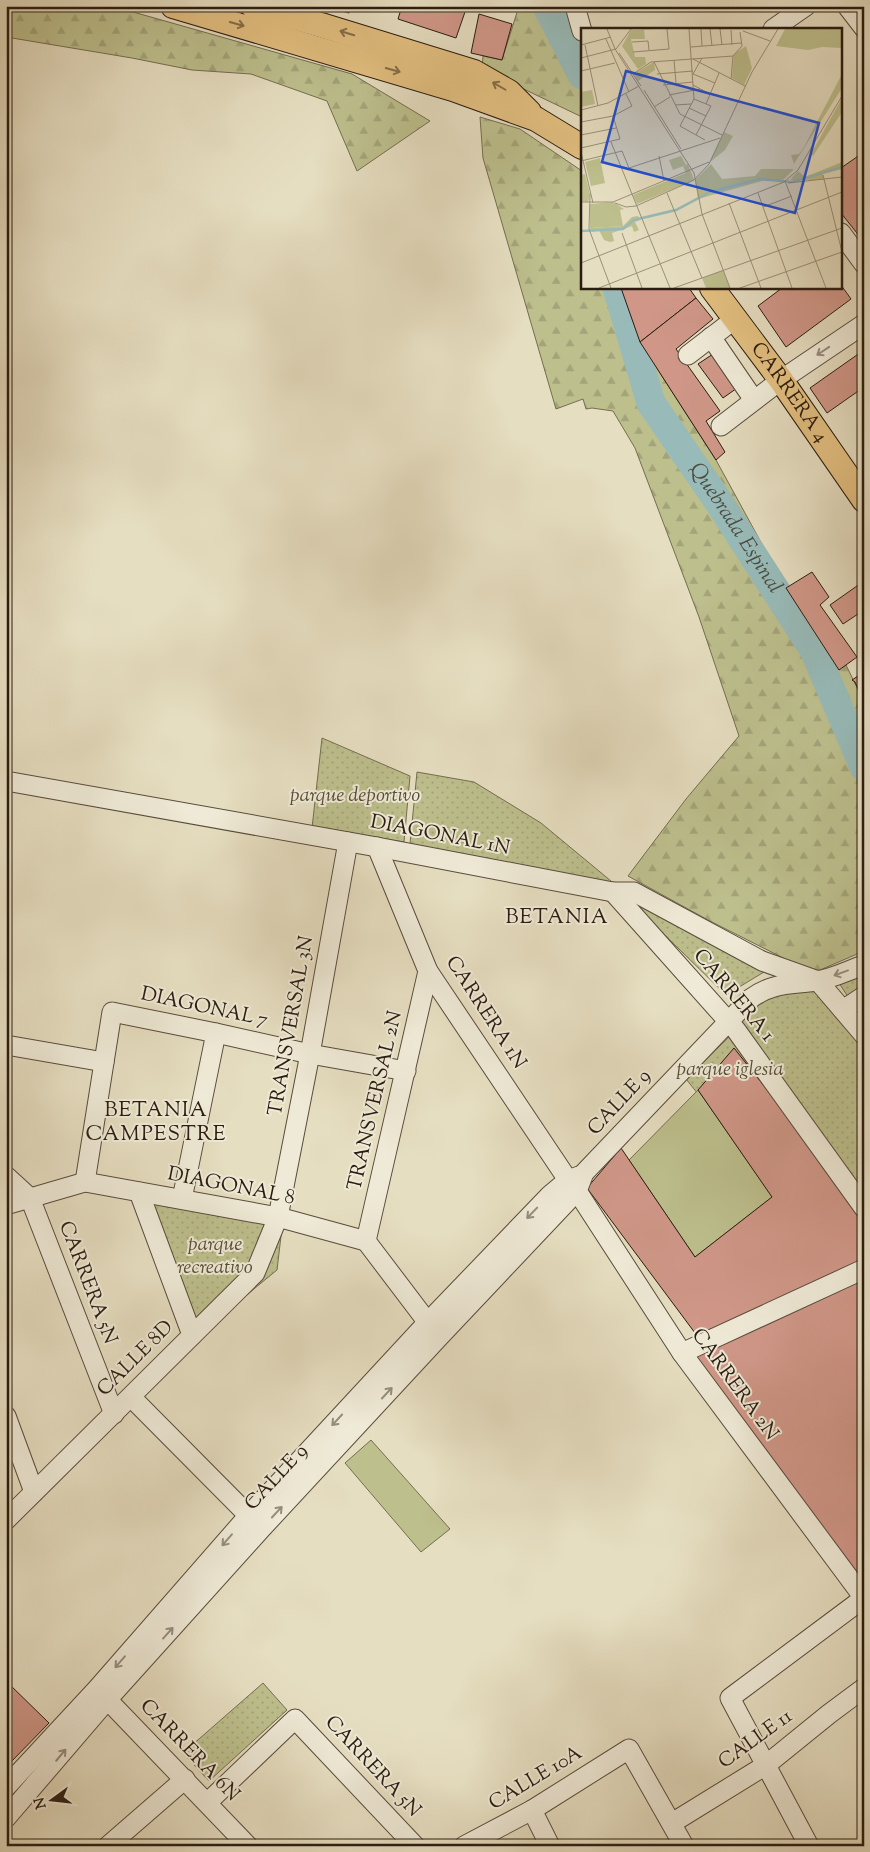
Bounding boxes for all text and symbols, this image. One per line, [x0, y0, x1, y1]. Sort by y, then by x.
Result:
one-way arrow [228, 20, 244, 30]
one-way arrow [339, 27, 355, 37]
inset map [581, 28, 842, 289]
one-way arrow [384, 66, 400, 76]
one-way arrow [493, 81, 507, 91]
street label: CARRERA 4 [743, 336, 835, 449]
one-way arrow [817, 347, 831, 357]
water label: Quebrada Espinal [681, 457, 789, 600]
park label: parque deportivo [290, 782, 420, 811]
street label: DIAGONAL 1N [368, 808, 512, 864]
district label: BETANIA [505, 903, 609, 933]
street label: TRANSVERSAL 3N [262, 934, 322, 1118]
street label: CARRERA 1 [685, 943, 781, 1049]
street label: CARRERA 1N [437, 951, 533, 1075]
one-way arrow [834, 969, 849, 978]
street label: DIAGONAL 7 [138, 980, 270, 1036]
street label: TRANSVERSAL 2N [341, 1008, 411, 1194]
park label: parque iglesia [676, 1056, 784, 1085]
street label: CALLE 9 [582, 1063, 658, 1143]
district label: BETANIA CAMPESTRE [86, 1096, 226, 1150]
street label: DIAGONAL 8 [165, 1160, 297, 1214]
one-way arrow [526, 1207, 538, 1219]
street label: CARRERA 5N [50, 1217, 124, 1349]
park label: parque recreativo [177, 1231, 253, 1283]
street label: CALLE 8D [91, 1314, 181, 1404]
street label: CARRERA 2N [683, 1323, 785, 1447]
one-way arrow [381, 1386, 393, 1399]
one-way arrow [331, 1414, 343, 1427]
street label: CALLE 9 [239, 1438, 315, 1518]
one-way arrow [271, 1506, 283, 1518]
one-way arrow [221, 1533, 232, 1546]
one-way arrow [162, 1626, 174, 1639]
one-way arrow [114, 1656, 126, 1669]
street label: CARRERA 6N [132, 1693, 246, 1809]
street label: CALLE 11 [713, 1703, 799, 1777]
street label: CARRERA 5N [317, 1710, 427, 1824]
street label: CALLE 10A [484, 1740, 588, 1818]
one-way arrow [55, 1749, 66, 1762]
north arrow [28, 1774, 78, 1824]
text: N [30, 1795, 52, 1811]

